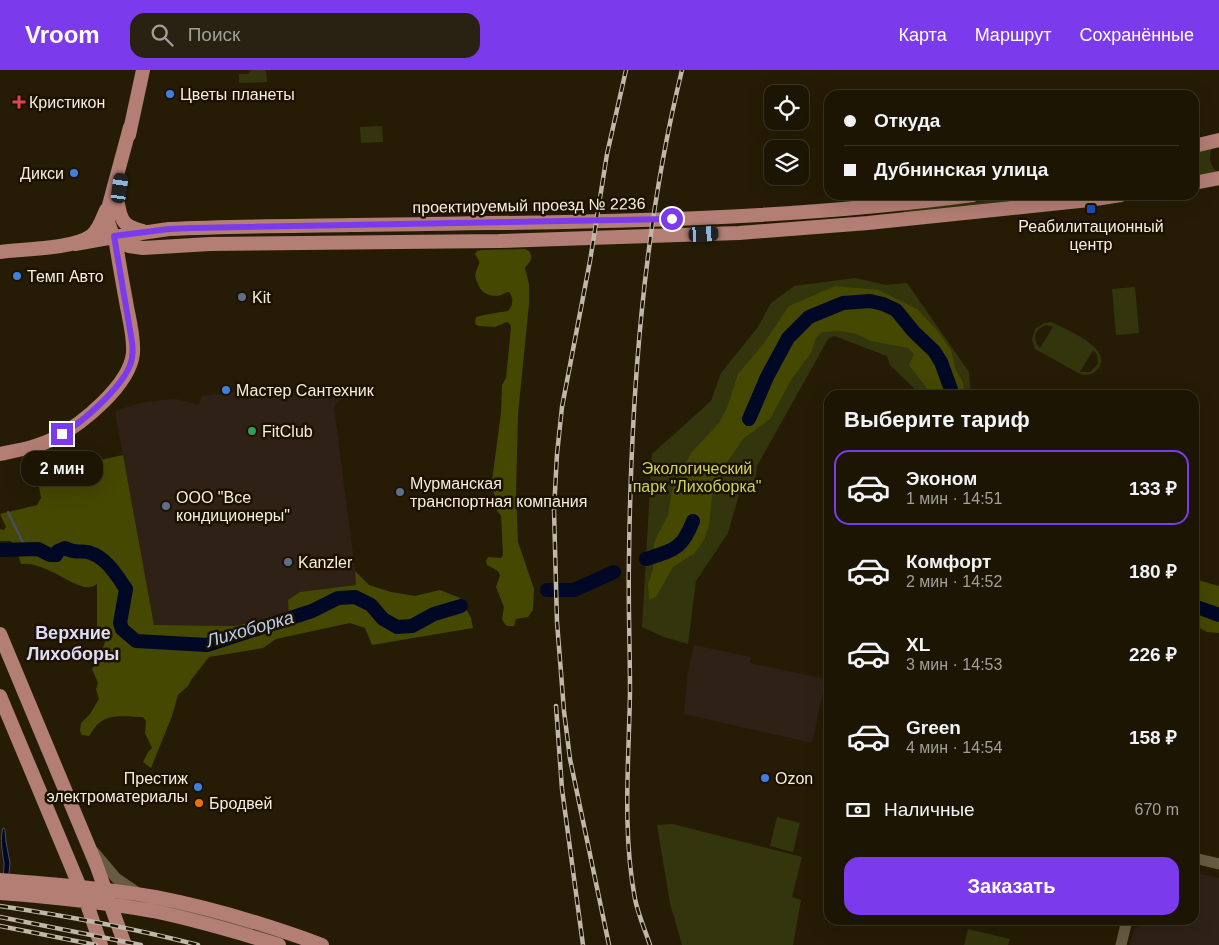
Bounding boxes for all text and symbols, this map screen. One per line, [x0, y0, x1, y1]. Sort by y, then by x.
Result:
search box [130, 13, 480, 58]
text: Vroom [25, 21, 100, 48]
icon: search [148, 21, 176, 49]
text: Поиск [188, 24, 240, 45]
text: Карта [899, 25, 947, 45]
text: Маршрут [975, 25, 1051, 45]
text: Сохранённые [1079, 25, 1194, 45]
map controls [764, 85, 809, 185]
button: locate [764, 85, 809, 130]
place label: Цветы планеты [180, 86, 295, 103]
marker: Цветы планеты [164, 88, 176, 100]
place label: Кристикон [29, 94, 105, 111]
marker: Кристикон [13, 96, 25, 108]
text: Откуда [874, 110, 940, 131]
button: layers [764, 140, 809, 185]
text: Дубнинская улица [874, 159, 1048, 180]
place label: Дикси [20, 165, 64, 182]
marker: Дикси [68, 167, 80, 179]
car [110, 172, 129, 204]
street label: проектируемый проезд № 2236 [412, 195, 646, 216]
marker: Реабилитационный центр [1085, 203, 1097, 215]
route start [661, 208, 683, 230]
place label: Реабилитационный центр [1018, 218, 1164, 253]
car [688, 226, 719, 242]
place label: Темп Авто [27, 268, 104, 285]
marker: Темп Авто [11, 270, 23, 282]
place label: Kit [252, 289, 271, 306]
marker: Kit [236, 291, 248, 303]
place label: Мастер Сантехник [236, 382, 375, 399]
marker: Мастер Сантехник [220, 384, 232, 396]
text: Выберите тариф [844, 407, 1030, 432]
route end [51, 423, 73, 445]
place label: FitClub [262, 423, 313, 440]
marker: FitClub [246, 425, 258, 437]
callout: 2 мин [21, 452, 103, 486]
text: 2 мин [40, 460, 84, 477]
park label: Экологический парк "Лихоборка" [633, 460, 761, 495]
icon: car [846, 465, 891, 510]
text: Эконом [906, 468, 977, 489]
place label: Мурманская транспортная компания [410, 475, 587, 510]
text: 133 ₽ [1129, 478, 1177, 499]
marker: Мурманская транспортная компания [394, 486, 406, 498]
place label: ООО "Все кондиционеры" [176, 489, 290, 524]
text: 1 мин · 14:51 [906, 490, 1002, 507]
marker: ООО "Все кондиционеры" [160, 500, 172, 512]
icon: car [846, 548, 891, 593]
text: Комфорт [906, 551, 991, 572]
place label: Kanzler [298, 554, 353, 571]
marker: Kanzler [282, 556, 294, 568]
text: 180 ₽ [1129, 561, 1177, 582]
text: 2 мин · 14:52 [906, 573, 1002, 590]
water label: Лихоборка [203, 607, 296, 651]
district label: Верхние Лихоборы [27, 623, 119, 664]
icon: car [846, 631, 891, 676]
text: XL [906, 634, 930, 655]
text: 226 ₽ [1129, 644, 1177, 665]
text: 3 мин · 14:53 [906, 656, 1002, 673]
icon: car [846, 714, 891, 759]
text: Green [906, 717, 961, 738]
text: 158 ₽ [1129, 727, 1177, 748]
text: 4 мин · 14:54 [906, 739, 1002, 756]
place label: Престиж электроматериалы [46, 770, 188, 805]
place label: Ozon [775, 770, 813, 787]
marker: Ozon [759, 772, 771, 784]
marker: Престиж электроматериалы [192, 781, 204, 793]
place label: Бродвей [209, 795, 272, 812]
icon: cash [844, 796, 872, 824]
marker: Бродвей [193, 797, 205, 809]
text: Наличные [884, 799, 975, 820]
text: 670 m [1135, 801, 1179, 818]
button: Заказать [844, 857, 1179, 915]

